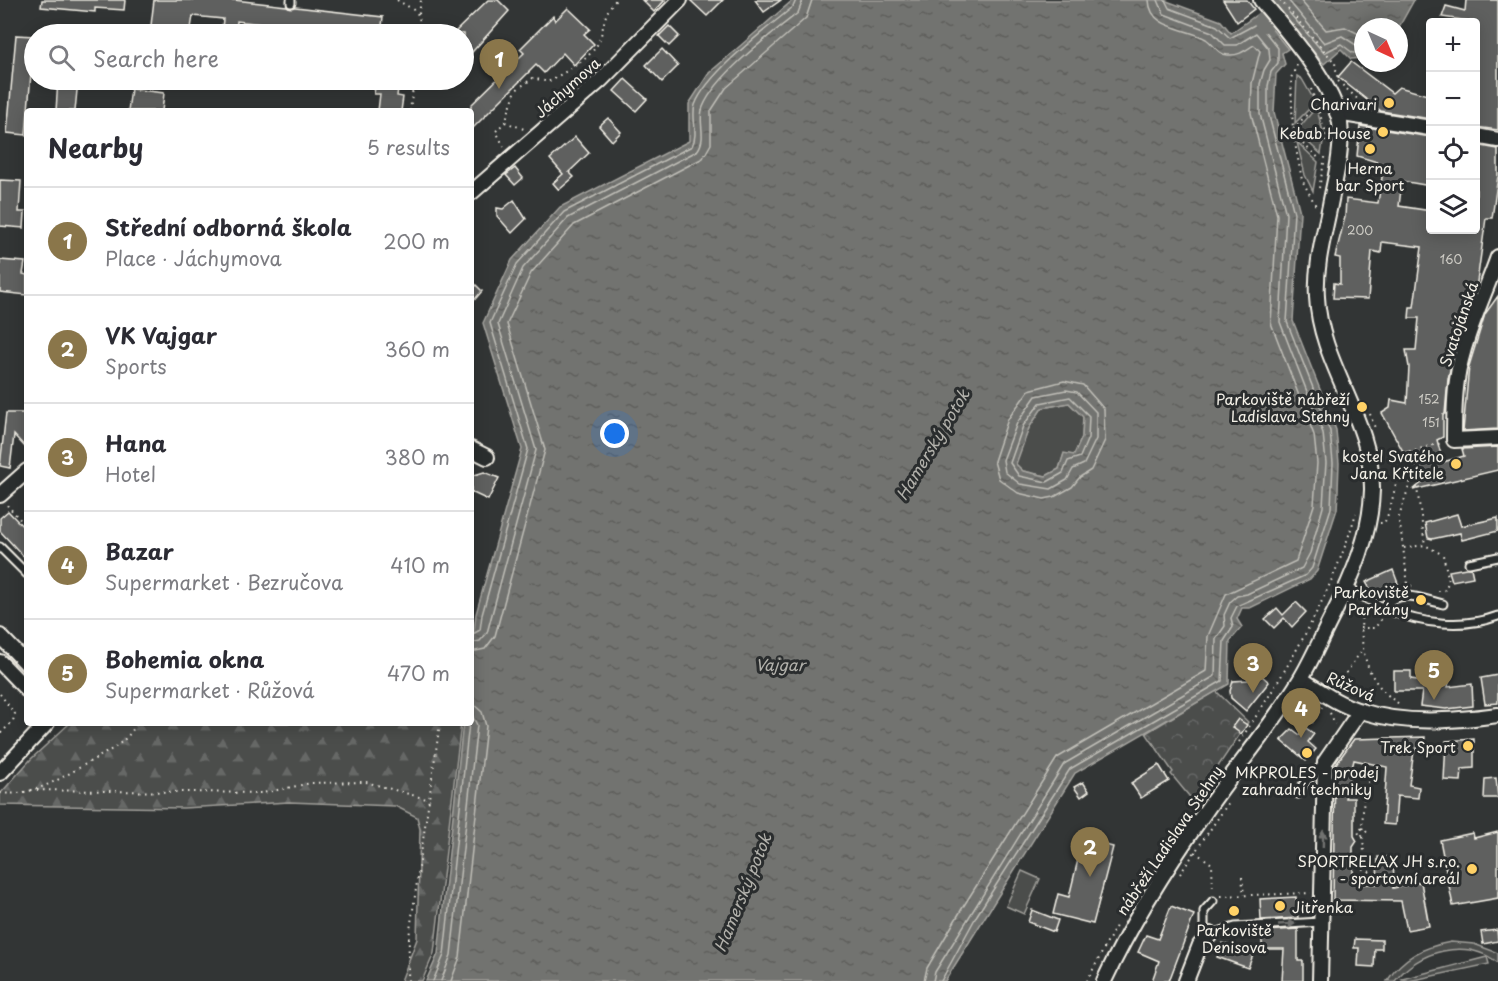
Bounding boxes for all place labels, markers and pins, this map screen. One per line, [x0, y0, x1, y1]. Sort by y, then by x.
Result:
pin: 1 [480, 40, 518, 89]
place label: Charivari [1310, 92, 1377, 115]
marker: Charivari [1382, 96, 1396, 110]
place label: Kebab House [1280, 121, 1371, 144]
marker: Kebab House [1376, 125, 1390, 139]
marker: Herna bar Sport [1363, 142, 1377, 156]
place label: Herna bar Sport [1336, 156, 1404, 196]
place label: Parkoviště nábřeží Ladislava Stehny [1216, 387, 1351, 427]
marker: Parkoviště nábřeží Ladislava Stehny [1355, 400, 1369, 414]
place label: kostel Svatého Jana Křtitele [1342, 444, 1444, 484]
marker: kostel Svatého Jana Křtitele [1449, 457, 1463, 471]
place label: Parkoviště Parkány [1333, 580, 1409, 620]
marker: Parkoviště Parkány [1414, 593, 1428, 607]
pin: 3 [1234, 644, 1272, 693]
pin: 5 [1414, 650, 1454, 700]
pin: 4 [1282, 688, 1320, 738]
place label: Trek Sport [1380, 735, 1456, 758]
marker: Trek Sport [1461, 739, 1475, 753]
marker: MKPROLES - prodej zahradní techniky [1300, 746, 1314, 760]
place label: MKPROLES - prodej zahradní techniky [1235, 760, 1379, 800]
pin: 2 [1070, 828, 1110, 877]
place label: SPORTRELAX JH s.r.o. - sportovní areál [1297, 849, 1460, 889]
marker: SPORTRELAX JH s.r.o. - sportovní areál [1465, 862, 1479, 876]
place label: Jitřenka [1292, 895, 1354, 918]
marker: Jitřenka [1273, 899, 1287, 913]
marker: Parkoviště Denisova [1227, 904, 1241, 918]
place label: Parkoviště Denisova [1196, 918, 1272, 958]

